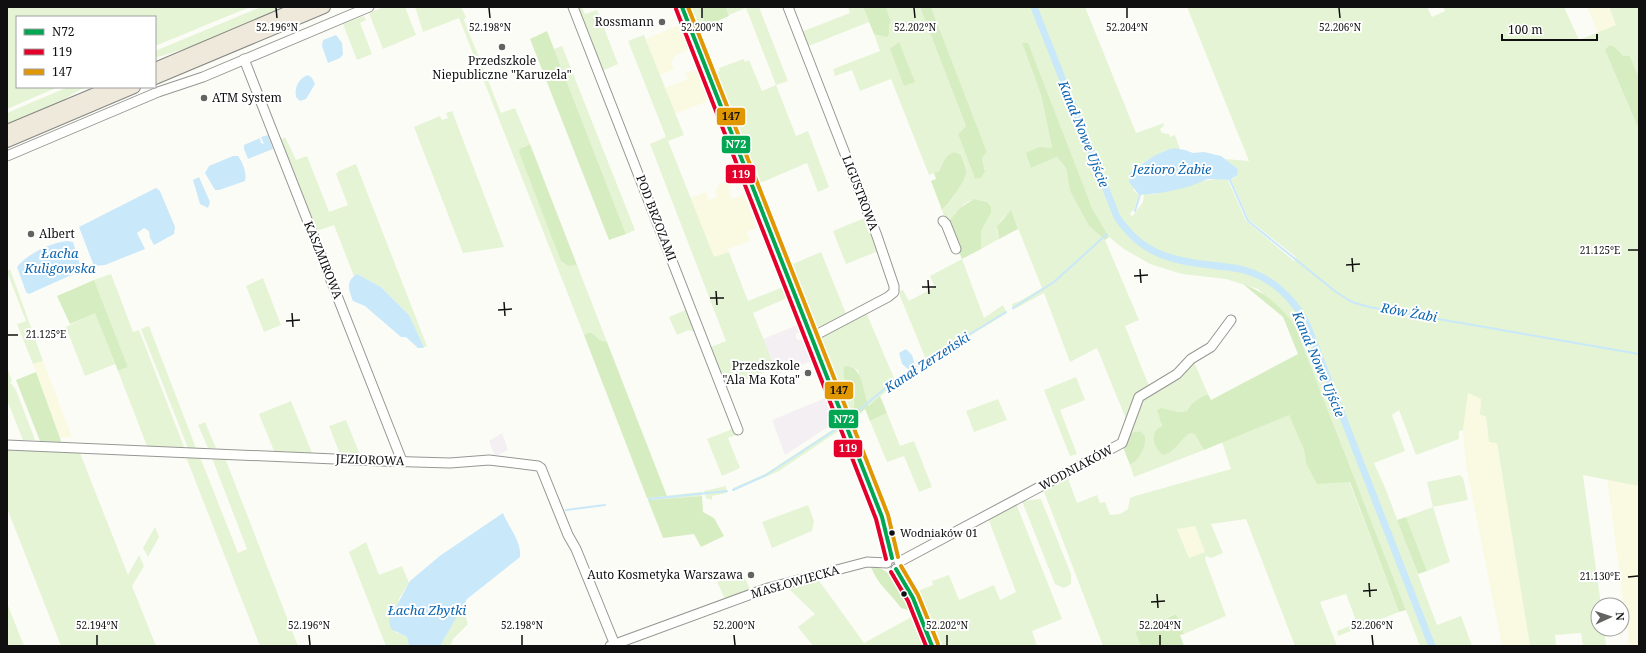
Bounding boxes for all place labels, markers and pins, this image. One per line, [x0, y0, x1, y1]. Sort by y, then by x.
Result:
place label: Rossmann [595, 13, 654, 30]
marker: Rossmann [657, 17, 667, 27]
marker: Przedszkole Niepubliczne "Karuzela" [497, 42, 507, 52]
place label: Przedszkole Niepubliczne "Karuzela" [432, 52, 572, 83]
place label: ATM System [212, 89, 282, 106]
marker: ATM System [199, 93, 209, 103]
place label: Albert [39, 225, 75, 242]
marker: Albert [26, 229, 36, 239]
place label: Przedszkole "Ala Ma Kota" [722, 357, 800, 388]
marker: Przedszkole "Ala Ma Kota" [803, 368, 813, 378]
place label: Wodniaków 01 [900, 525, 978, 540]
marker: Wodniaków 01 [887, 528, 897, 538]
place label: Auto Kosmetyka Warszawa [587, 566, 743, 583]
marker: Auto Kosmetyka Warszawa [746, 570, 756, 580]
unlabelled marker [899, 589, 909, 599]

